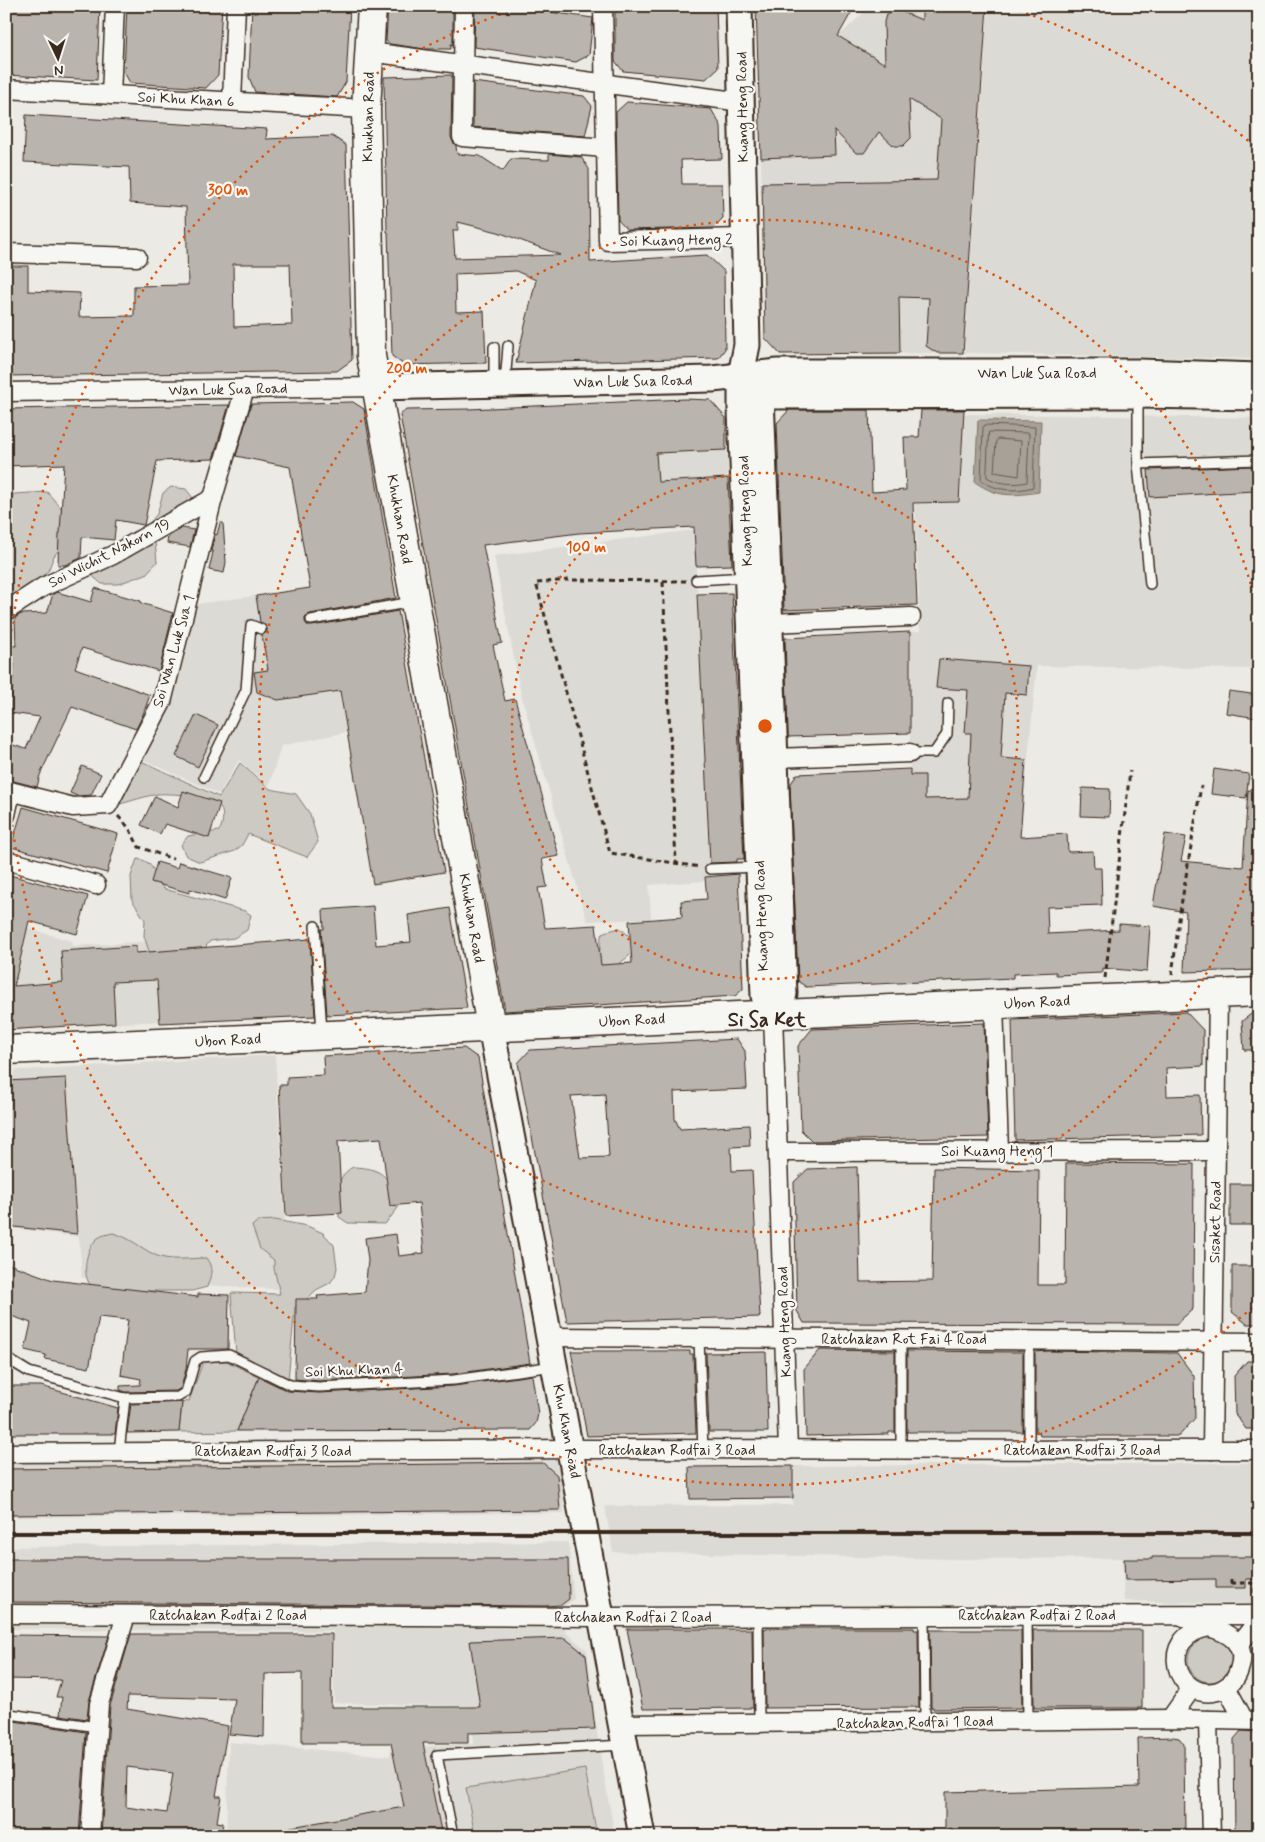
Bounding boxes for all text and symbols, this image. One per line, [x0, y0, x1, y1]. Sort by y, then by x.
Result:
north arrow [32, 32, 82, 82]
street label: Kuang Heng Road [732, 51, 755, 163]
text: N [54, 61, 64, 79]
street label: Khukhan Road [358, 71, 380, 162]
street label: Soi Khu Khan 6 [137, 87, 235, 113]
text: 300 m [208, 181, 248, 201]
street label: Soi Kuang Heng 2 [619, 230, 733, 253]
text: 200 m [387, 359, 428, 379]
street label: Wan Luk Sua Road [978, 364, 1096, 384]
street label: Wan Luk Sua Road [573, 371, 693, 393]
street label: Wan Luk Sua Road [168, 379, 288, 401]
street label: Kuang Heng Road [734, 455, 759, 567]
street label: Khukhan Road [381, 473, 417, 566]
street label: Soi Wichit Nakorn 19 [45, 514, 174, 593]
text: 100 m [566, 538, 606, 558]
street label: Soi Wan Luk Sua 1 [148, 593, 200, 710]
centre of rings [756, 717, 774, 735]
street label: Kuang Heng Road [750, 860, 775, 972]
street label: Khukhan Road [453, 872, 489, 965]
street label: Ubon Road [1003, 991, 1071, 1015]
district label: Si Sa Ket [728, 1007, 807, 1034]
street label: Ubon Road [598, 1009, 666, 1033]
street label: Ubon Road [194, 1029, 262, 1053]
street label: Soi Kuang Heng 1 [941, 1142, 1053, 1163]
street label: Sisaket Road [1205, 1181, 1227, 1263]
street label: Kuang Heng Road [773, 1266, 798, 1378]
street label: Ratchakan Rot Fai 4 Road [821, 1330, 987, 1350]
street label: Soi Khu Khan 4 [305, 1359, 404, 1383]
street label: Khu Khan Road [547, 1382, 585, 1480]
street label: Ratchakan Rodfai 3 Road [599, 1441, 755, 1461]
street label: Ratchakan Rodfai 3 Road [1004, 1441, 1160, 1461]
street label: Ratchakan Rodfai 3 Road [195, 1442, 351, 1462]
street label: Ratchakan Rodfai 2 Road [149, 1606, 307, 1626]
street label: Ratchakan Rodfai 2 Road [958, 1606, 1116, 1626]
street label: Ratchakan Rodfai 2 Road [554, 1608, 712, 1628]
street label: Ratchakan Rodfai 1 Road [836, 1712, 994, 1734]

